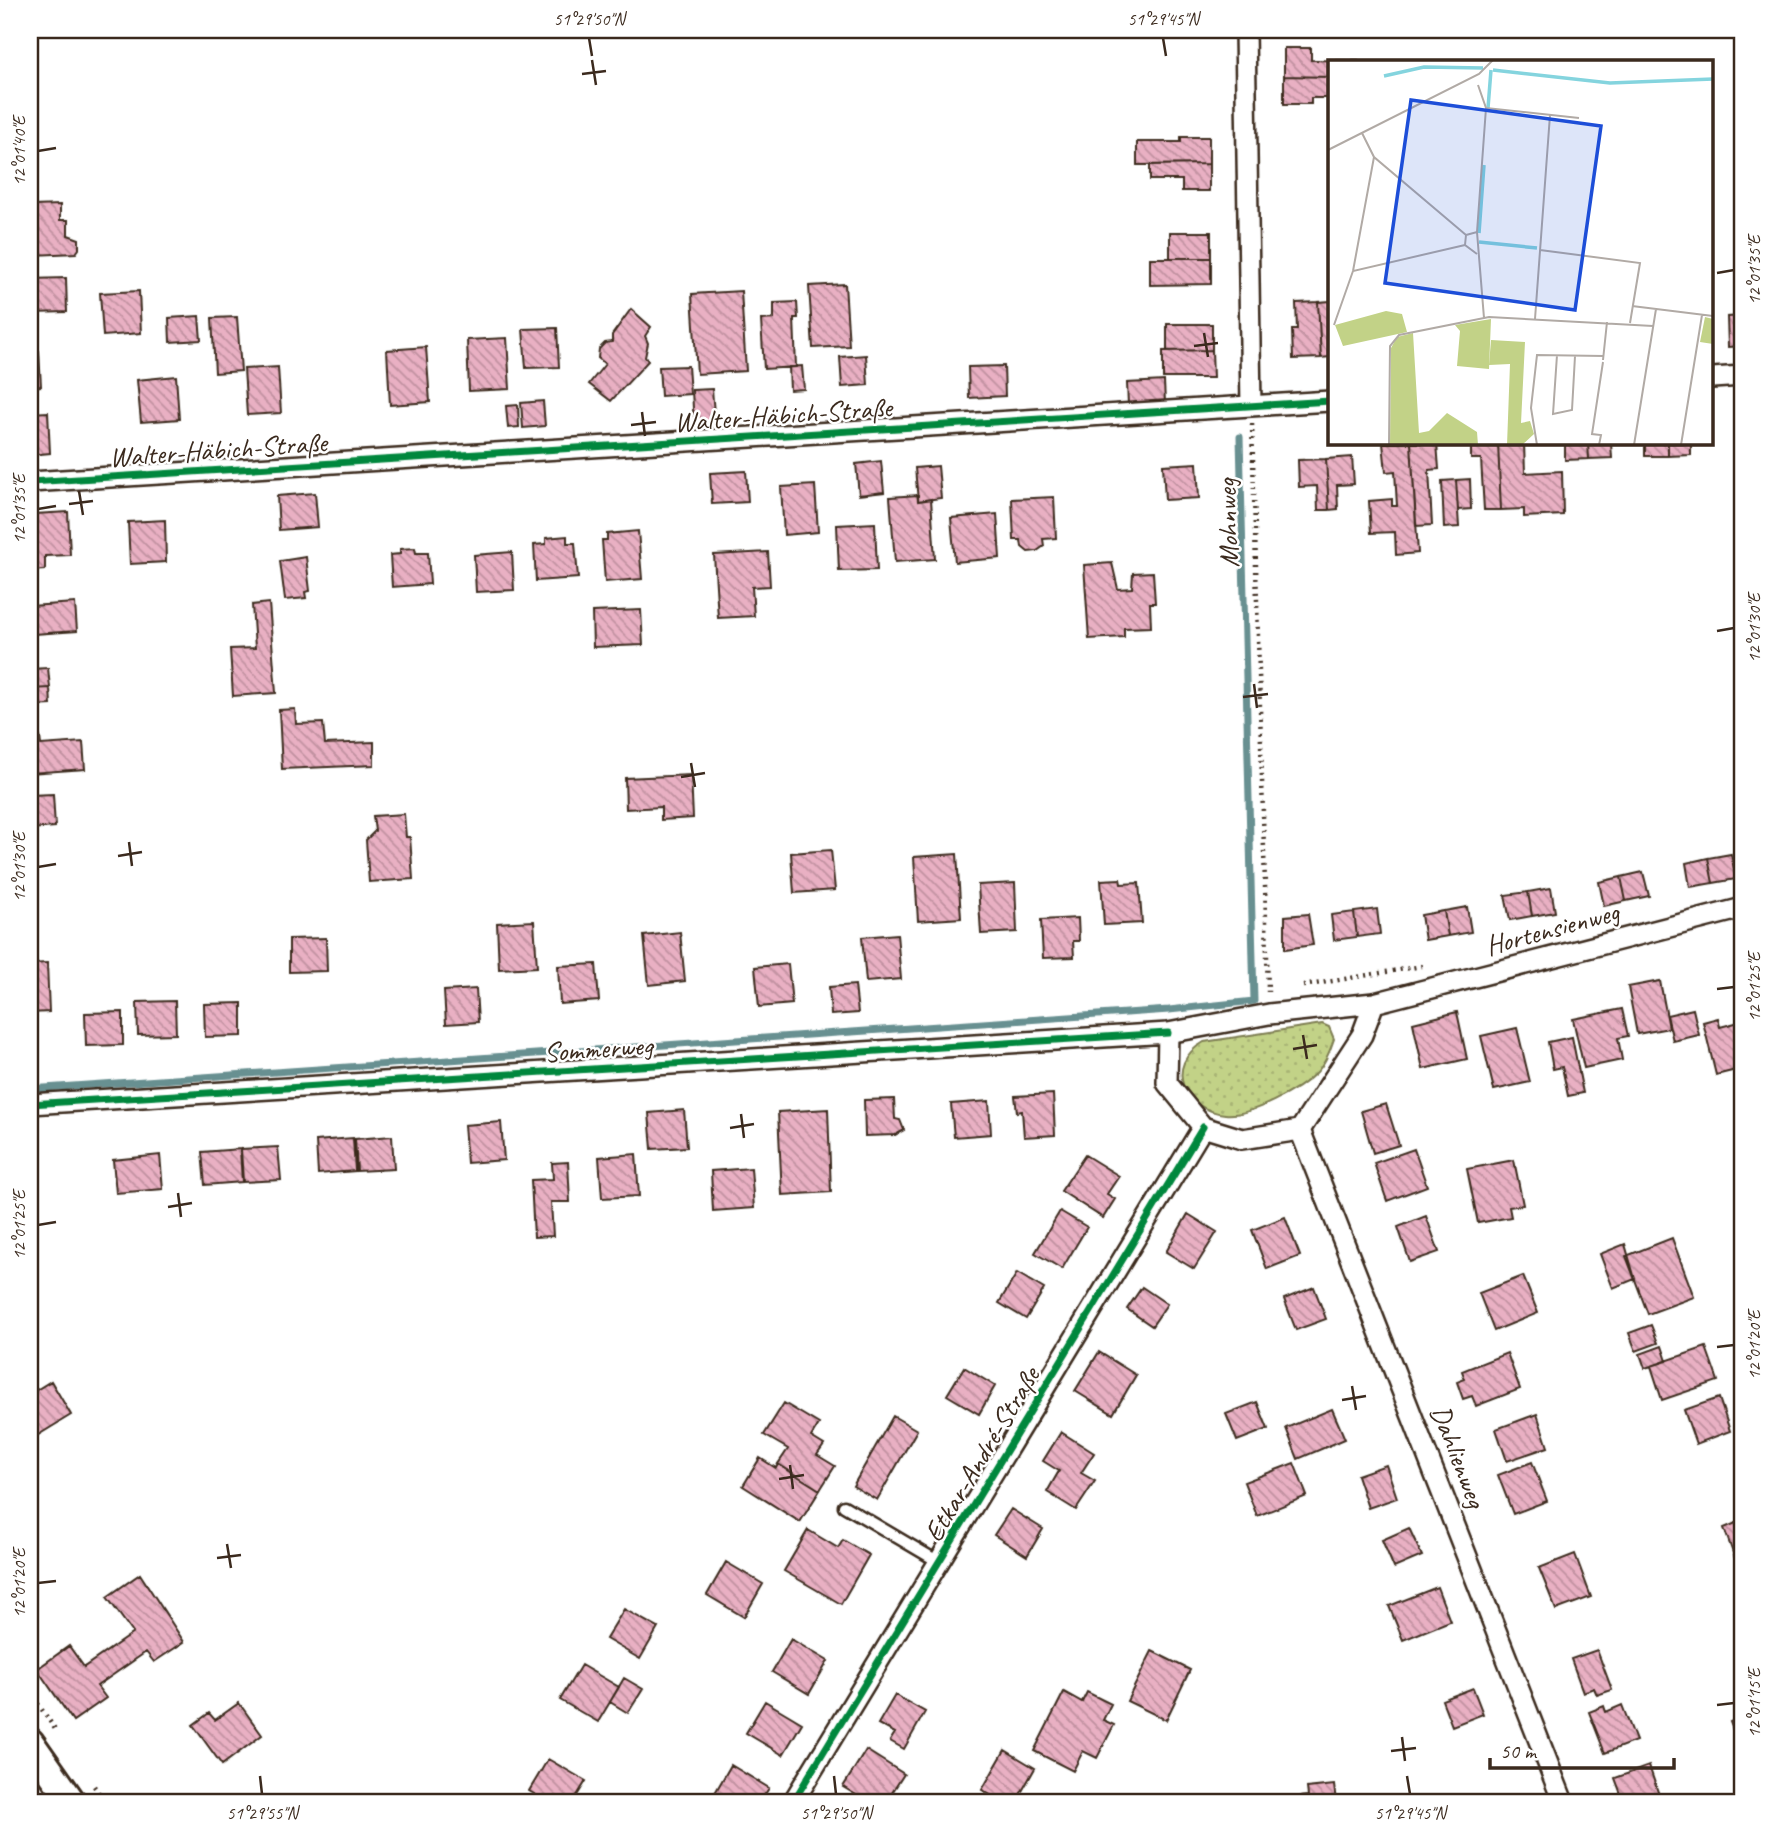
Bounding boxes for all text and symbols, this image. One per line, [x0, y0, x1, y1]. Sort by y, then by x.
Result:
text: 51°29'50"N [554, 8, 628, 30]
text: 51°29'45"N [1128, 8, 1202, 30]
inset map [1328, 60, 1714, 444]
text: 12°01'40"E [8, 114, 30, 186]
text: 12°01'35"E [1743, 233, 1765, 305]
street label: Walter-Häbich-Straße [673, 389, 895, 440]
street label: Walter-Häbich-Straße [108, 424, 330, 475]
text: 12°01'35"E [8, 472, 30, 544]
street label: Mohnweg [1208, 477, 1247, 568]
text: 12°01'30"E [1743, 591, 1765, 663]
text: 12°01'30"E [8, 830, 30, 902]
street label: Hortensienweg [1482, 894, 1624, 963]
text: 12°01'25"E [1743, 950, 1765, 1022]
street label: Sommerweg [543, 1027, 656, 1070]
text: 12°01'25"E [8, 1188, 30, 1260]
text: 12°01'20"E [1743, 1308, 1765, 1380]
street label: Etkar-André-Straße [916, 1359, 1048, 1548]
street label: Dahlienweg [1423, 1400, 1495, 1514]
text: 12°01'20"E [8, 1546, 30, 1618]
text: 12°01'15"E [1743, 1666, 1765, 1738]
scale bar [1490, 1727, 1673, 1771]
text: 50 m [1500, 1738, 1538, 1764]
text: 51°29'55"N [227, 1802, 301, 1824]
text: 51°29'50"N [801, 1802, 875, 1824]
text: 51°29'45"N [1375, 1802, 1449, 1824]

